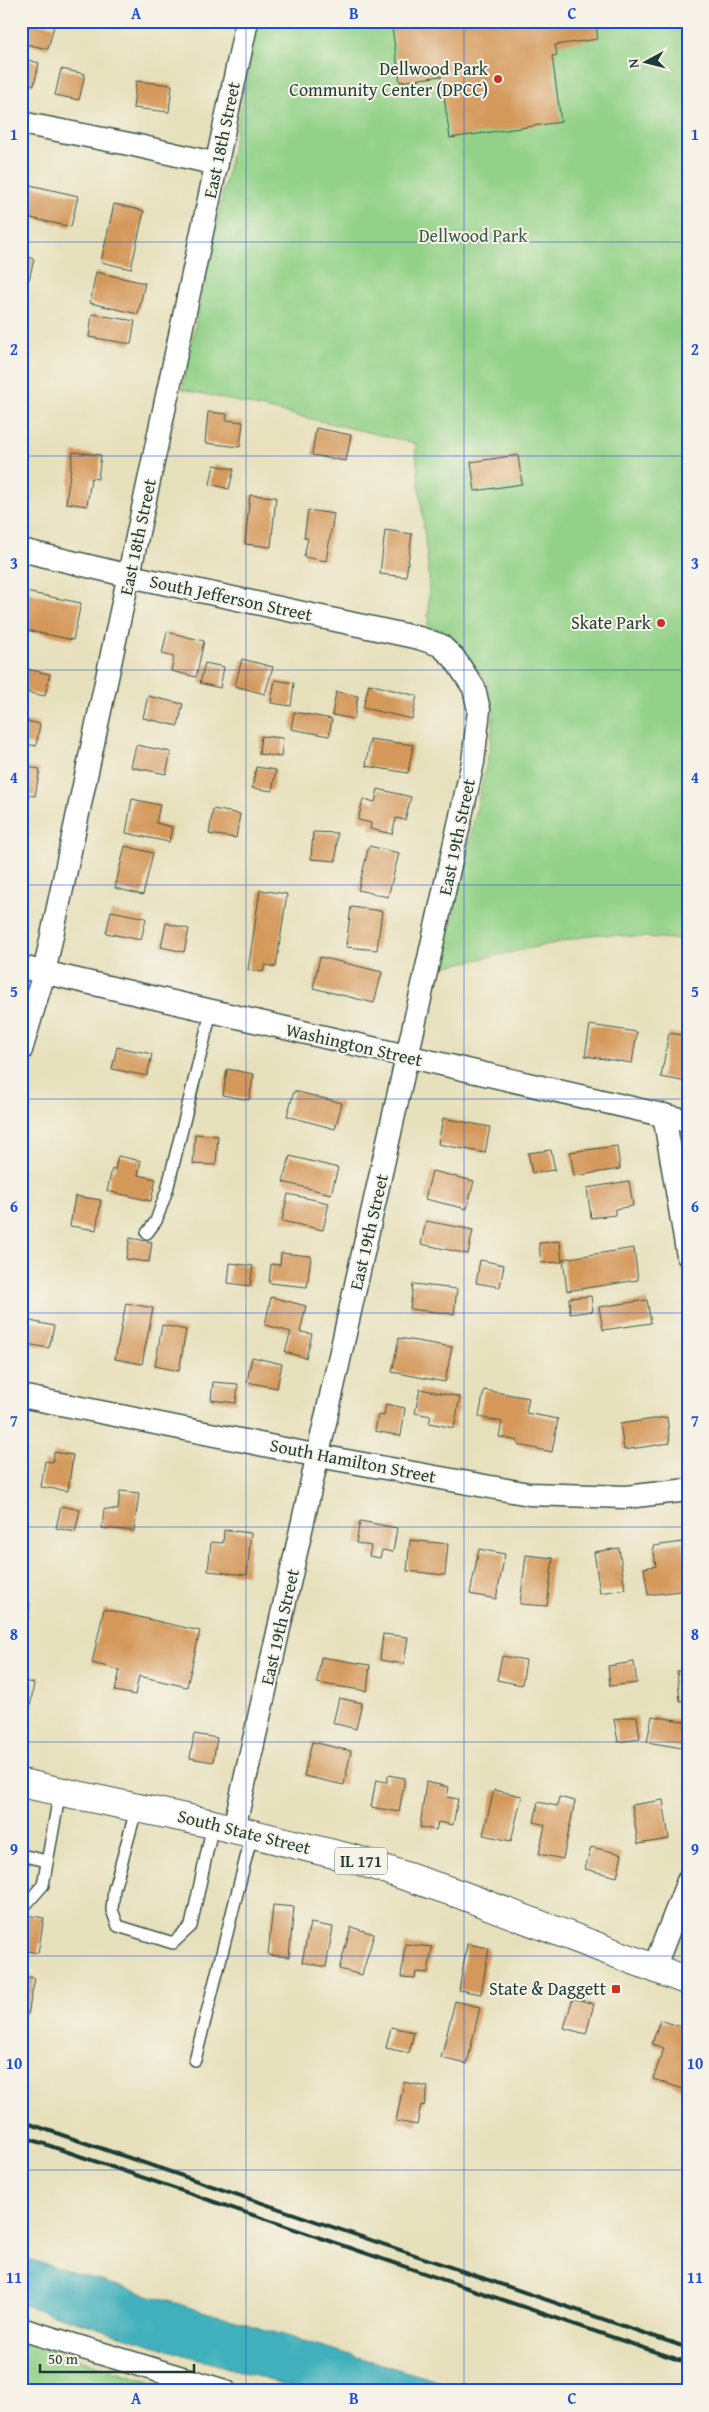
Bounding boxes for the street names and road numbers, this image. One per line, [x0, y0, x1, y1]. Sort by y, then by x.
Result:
street label: East 18th Street [196, 79, 247, 201]
street label: East 18th Street [112, 476, 163, 598]
street label: South Jefferson Street [147, 567, 316, 628]
street label: East 19th Street [431, 776, 482, 898]
street label: Washington Street [283, 1016, 426, 1074]
street label: East 19th Street [342, 1171, 395, 1293]
street label: South Hamilton Street [268, 1431, 439, 1490]
street label: East 19th Street [253, 1566, 306, 1688]
street label: South State Street [175, 1802, 314, 1861]
road number: IL 171 [335, 1848, 387, 1874]

